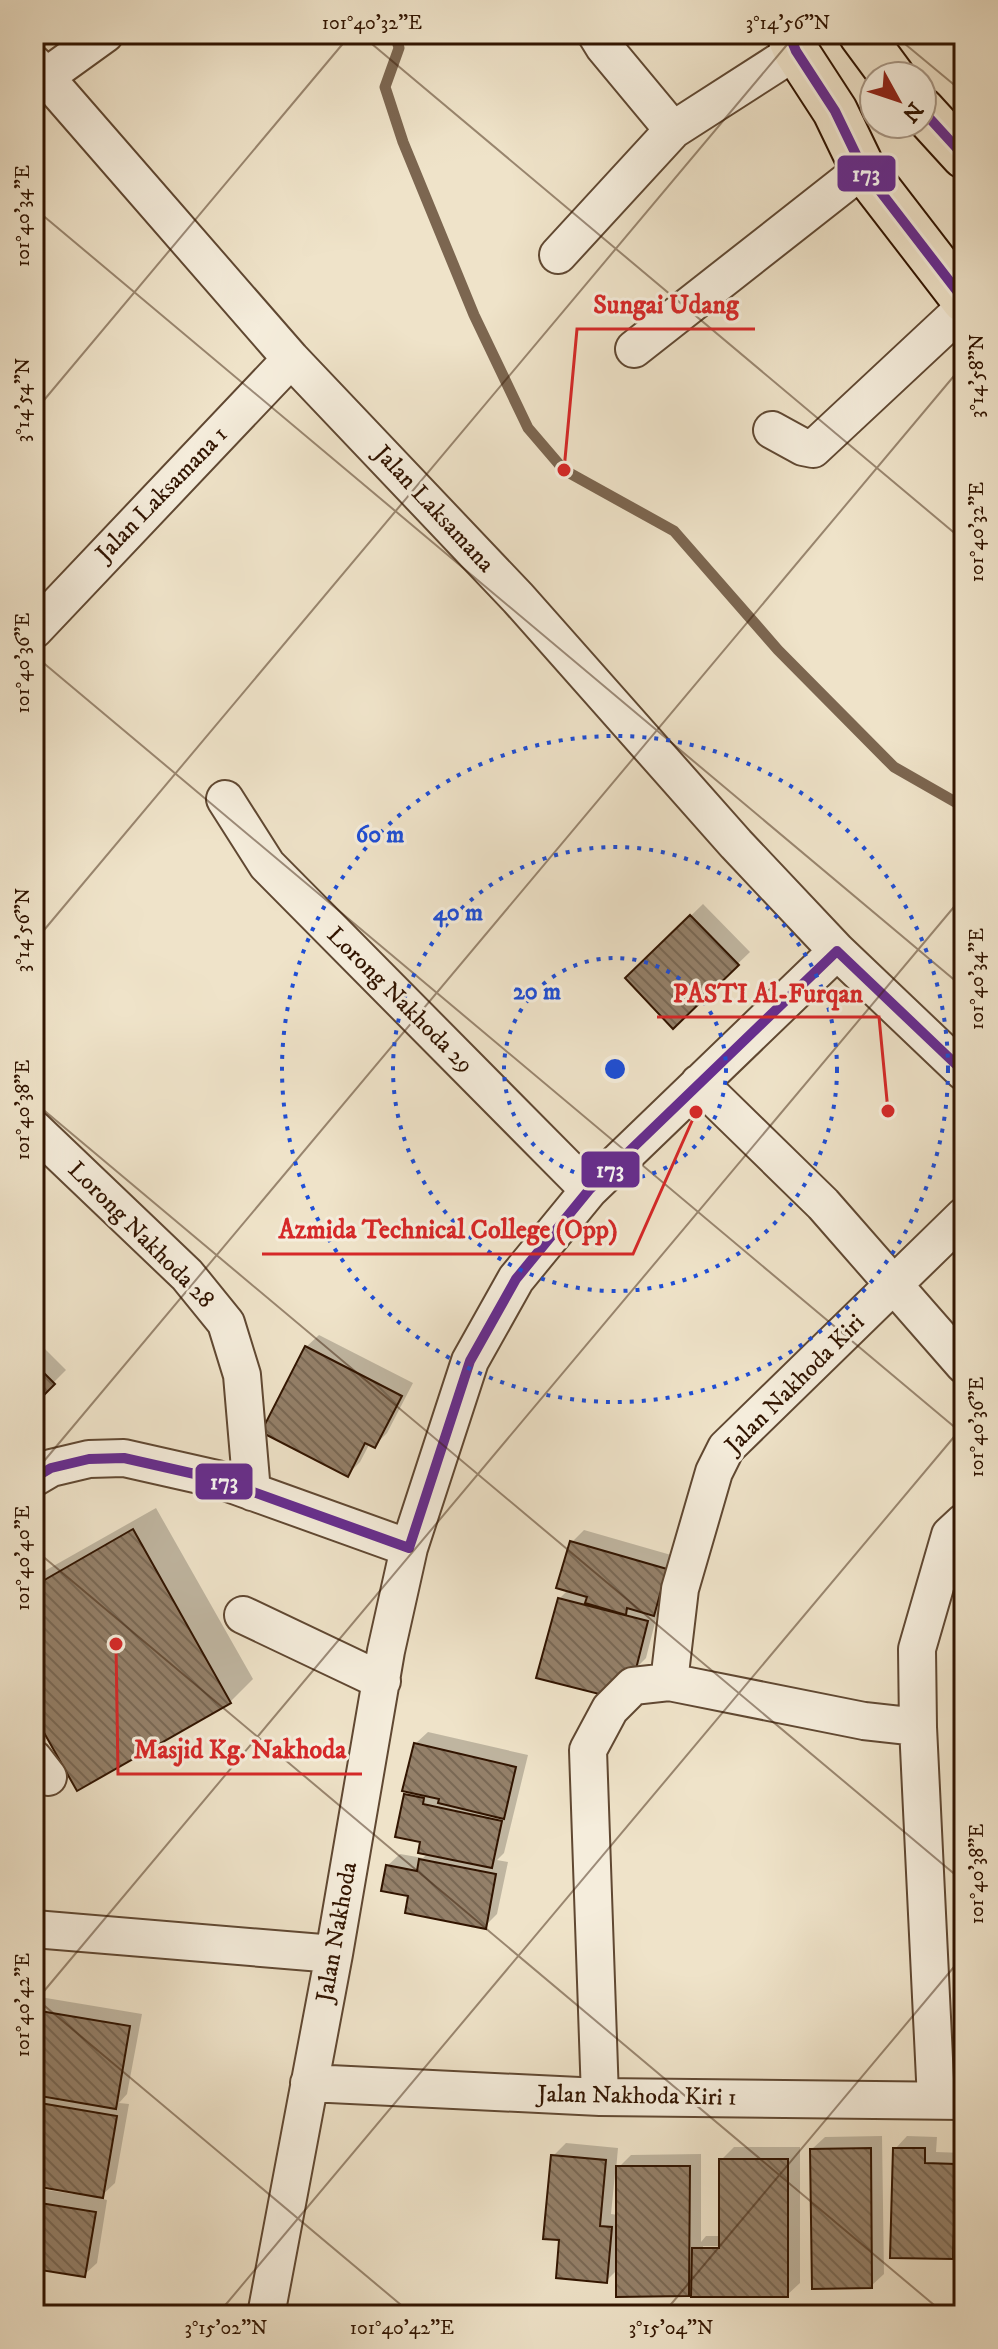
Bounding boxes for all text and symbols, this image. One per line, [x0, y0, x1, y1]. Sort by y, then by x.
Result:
text: 101°40'32"E [322, 11, 422, 36]
text: 3°14'56"N [746, 11, 830, 36]
north arrow [858, 60, 938, 140]
text: N [896, 96, 928, 127]
line badge: 173 [836, 154, 897, 193]
text: 173 [852, 161, 880, 188]
text: 101°40'34"E [11, 165, 36, 267]
callout: Sungai Udang [577, 279, 755, 329]
text: Sungai Udang [593, 289, 740, 322]
text: 3°14'58"N [965, 334, 990, 418]
text: 3°14'54"N [11, 358, 36, 442]
street label: Jalan Laksamana 1 [88, 420, 234, 569]
street label: Jalan Laksamana [366, 438, 501, 579]
text: 101°40'32"E [965, 482, 990, 582]
text: 101°40'36"E [11, 612, 36, 714]
text: 60 m [356, 820, 404, 850]
text: 3°14'56"N [11, 888, 36, 972]
text: 40 m [433, 898, 483, 928]
street label: Lorong Nakhoda 29 [320, 920, 480, 1080]
text: 101°40'34"E [965, 928, 990, 1030]
callout: PASTI Al-Furqan [657, 967, 879, 1017]
text: 20 m [513, 977, 561, 1007]
text: PASTI Al-Furqan [673, 978, 864, 1011]
centre of rings [601, 1055, 629, 1083]
text: 101°40'38"E [11, 1060, 36, 1160]
line badge: 173 [580, 1150, 641, 1189]
street label: Lorong Nakhoda 28 [61, 1155, 221, 1315]
text: 173 [596, 1157, 624, 1184]
callout: Azmida Technical College (Opp) [262, 1204, 633, 1254]
text: Azmida Technical College (Opp) [277, 1214, 618, 1247]
street label: Jalan Nakhoda Kiri [717, 1308, 871, 1462]
text: 101°40'36"E [965, 1376, 990, 1478]
line badge: 173 [194, 1462, 254, 1501]
text: 173 [210, 1469, 238, 1496]
text: 101°40'40"E [11, 1505, 36, 1611]
callout: Masjid Kg. Nakhoda [118, 1724, 362, 1774]
text: Masjid Kg. Nakhoda [134, 1734, 347, 1767]
text: 101°40'38"E [965, 1824, 990, 1924]
street label: Jalan Nakhoda [310, 1859, 364, 2006]
text: 101°40'42"E [11, 1953, 36, 2057]
street label: Jalan Nakhoda Kiri 1 [535, 2079, 737, 2113]
text: 3°15'02"N [184, 2316, 268, 2341]
text: 101°40'42"E [350, 2316, 454, 2341]
text: 3°15'04"N [629, 2316, 713, 2341]

